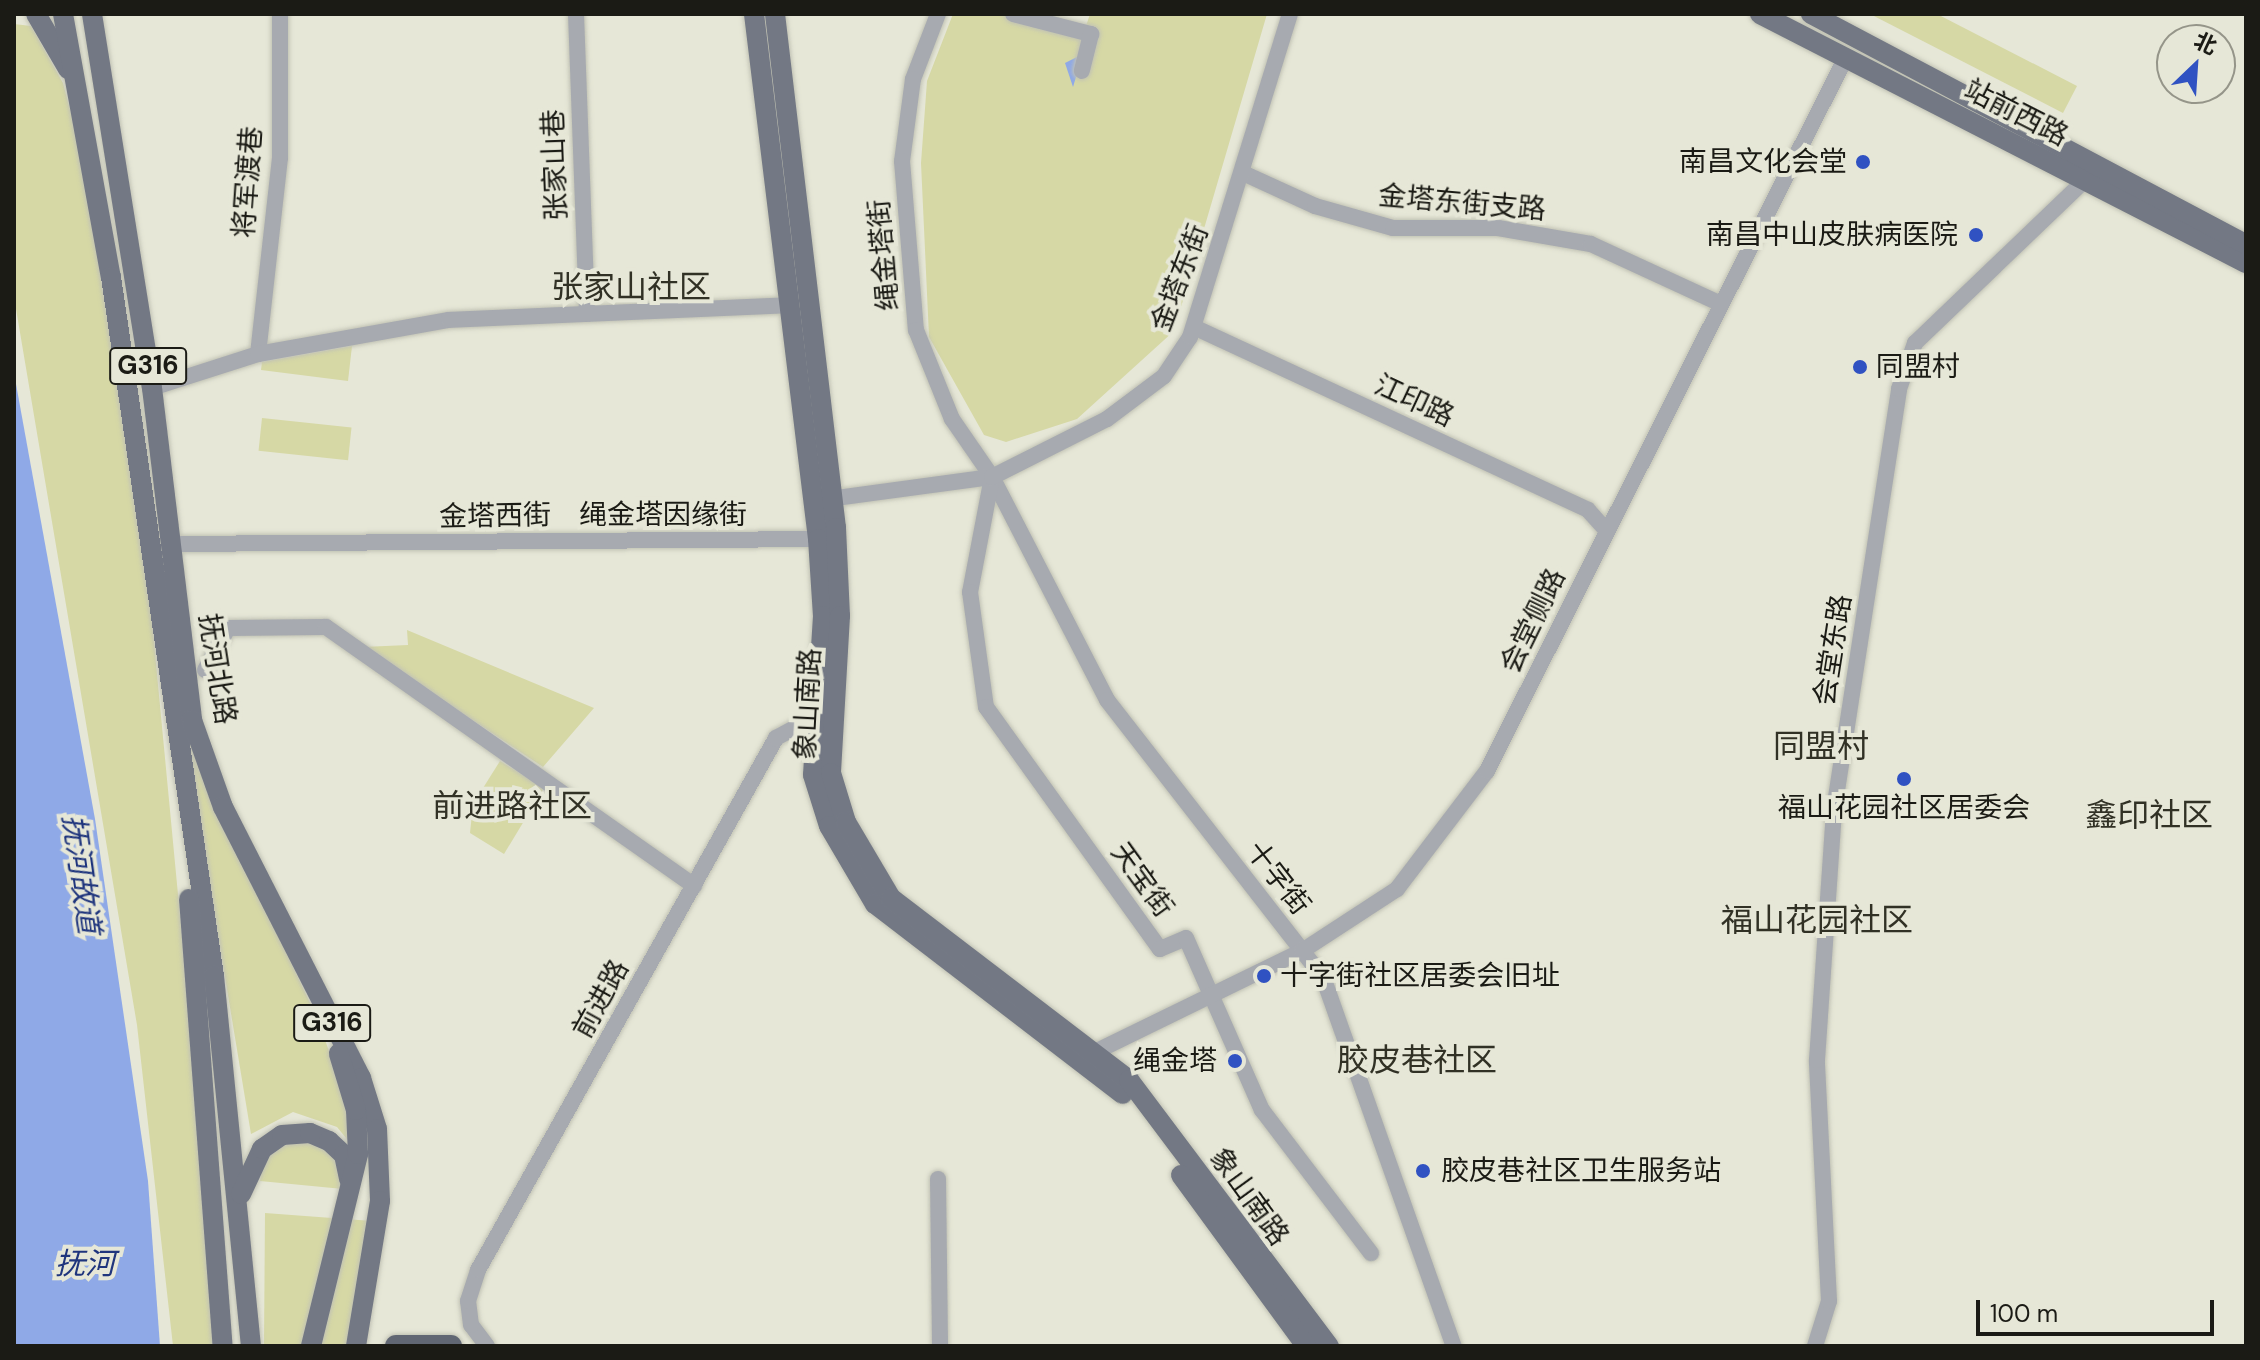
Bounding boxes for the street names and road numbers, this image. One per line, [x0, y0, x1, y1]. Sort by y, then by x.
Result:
street label: 站前西路 [1958, 73, 2074, 153]
street label: 张家山巷 [536, 108, 574, 222]
street label: 将军渡巷 [227, 125, 269, 239]
street label: 金塔东街支路 [1377, 179, 1547, 227]
street label: 绳金塔街 [862, 198, 906, 312]
street label: 金塔东街 [1144, 220, 1216, 336]
road number: G316 [108, 344, 188, 388]
street label: 江印路 [1369, 368, 1459, 434]
street label: 金塔西街 [439, 498, 551, 534]
street label: 绳金塔因缘街 [579, 498, 747, 532]
street label: 会堂侧路 [1493, 563, 1573, 679]
street label: 会堂东路 [1808, 592, 1858, 708]
street label: 抚河北路 [192, 611, 242, 727]
street label: 象山南路 [788, 647, 828, 761]
street label: 十字街 [1239, 835, 1317, 921]
street label: 天宝街 [1104, 836, 1180, 924]
street label: 前进路 [566, 954, 636, 1044]
road number: G316 [292, 1001, 372, 1045]
street label: 象山南路 [1202, 1142, 1296, 1252]

